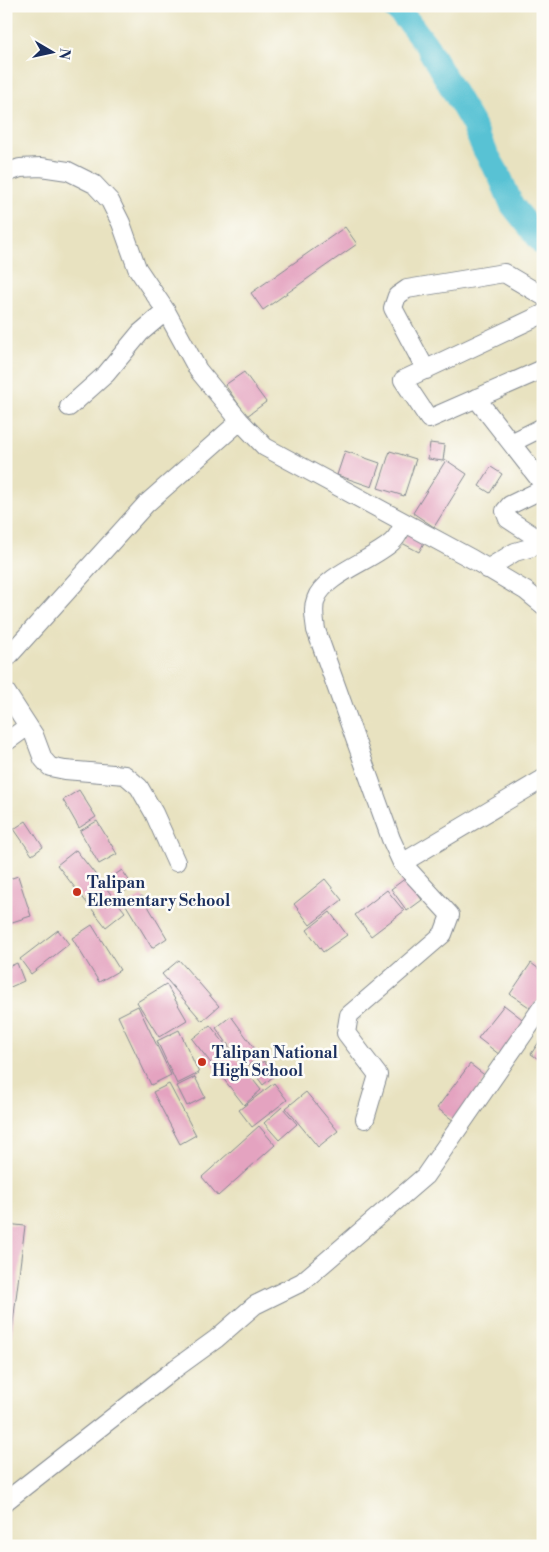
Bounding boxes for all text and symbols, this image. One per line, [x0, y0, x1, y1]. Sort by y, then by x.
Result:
north arrow [28, 28, 78, 78]
text: N [54, 47, 74, 61]
place label: Talipan Elementary School [87, 873, 231, 911]
marker: Talipan Elementary School [71, 886, 83, 898]
place label: Talipan National High School [212, 1043, 338, 1081]
marker: Talipan National High School [196, 1056, 208, 1068]

